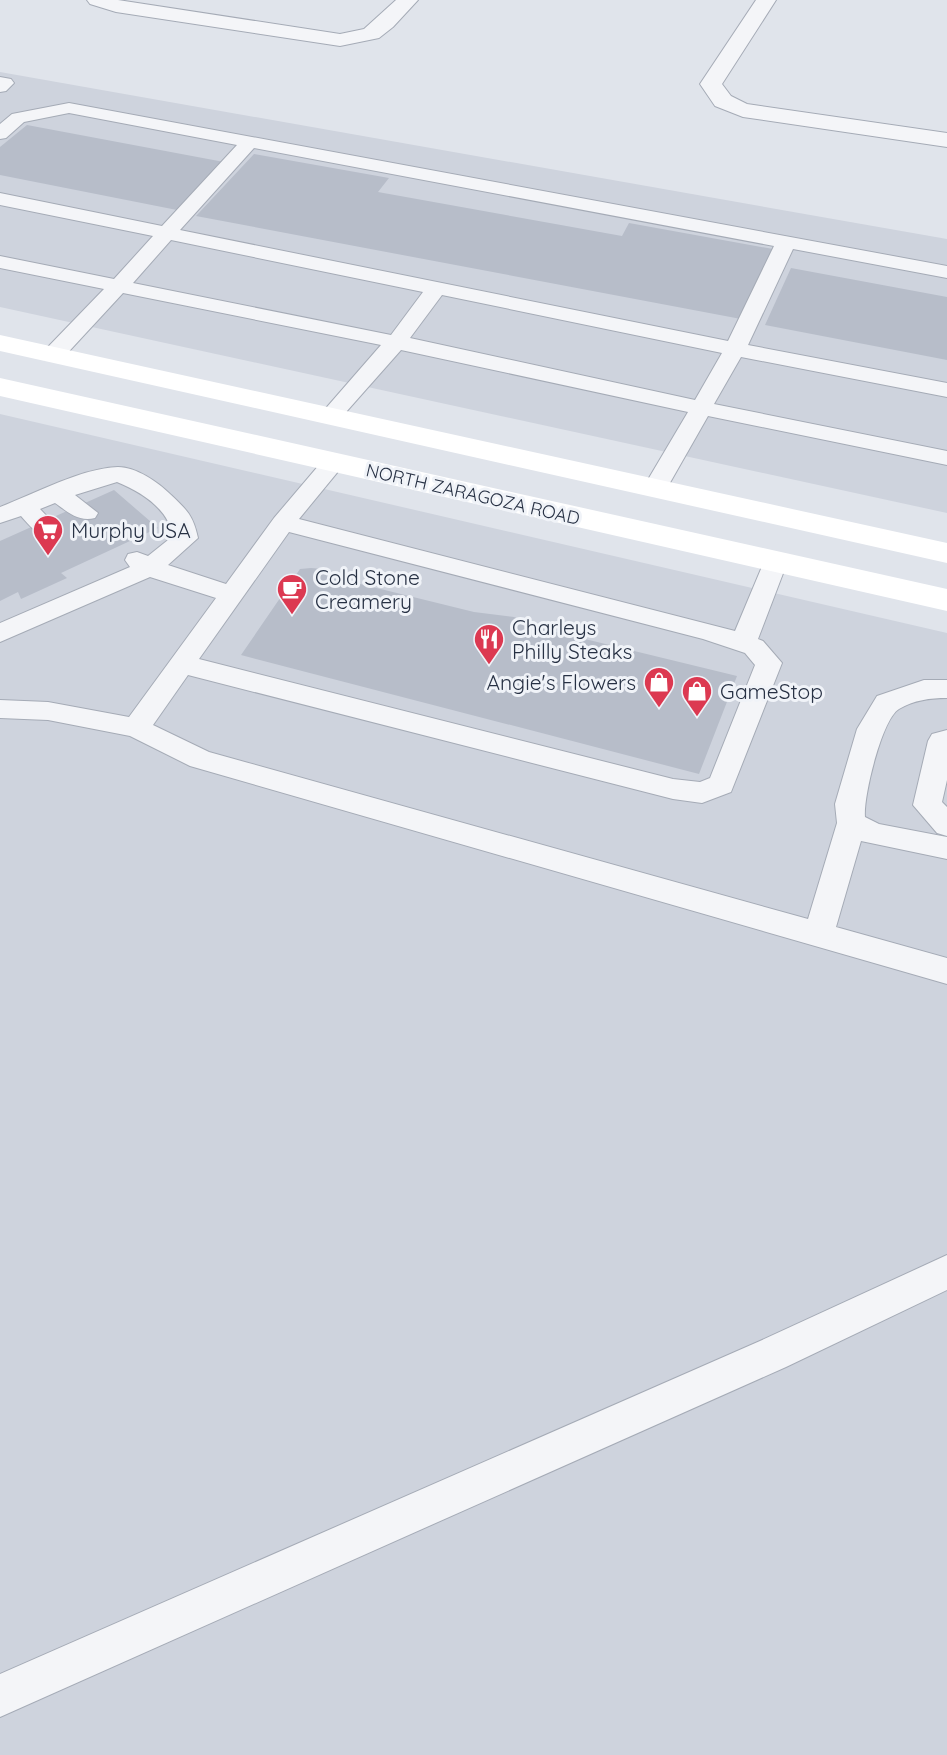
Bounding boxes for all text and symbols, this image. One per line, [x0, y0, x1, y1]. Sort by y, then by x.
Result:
street label: NORTH ZARAGOZA ROAD [364, 458, 582, 530]
supermarket icon: Murphy USA [31, 513, 65, 557]
place label: Murphy USA [71, 517, 191, 543]
place label: Cold Stone Creamery [315, 564, 420, 614]
cafe icon: Cold Stone Creamery [275, 572, 309, 616]
place label: Charleys Philly Steaks [512, 614, 632, 664]
restaurant icon: Charleys Philly Steaks [472, 622, 506, 666]
shop icon: Angie's Flowers [642, 665, 676, 709]
place label: Angie's Flowers [486, 669, 636, 695]
shop icon: GameStop [680, 674, 714, 718]
place label: GameStop [720, 678, 823, 704]

